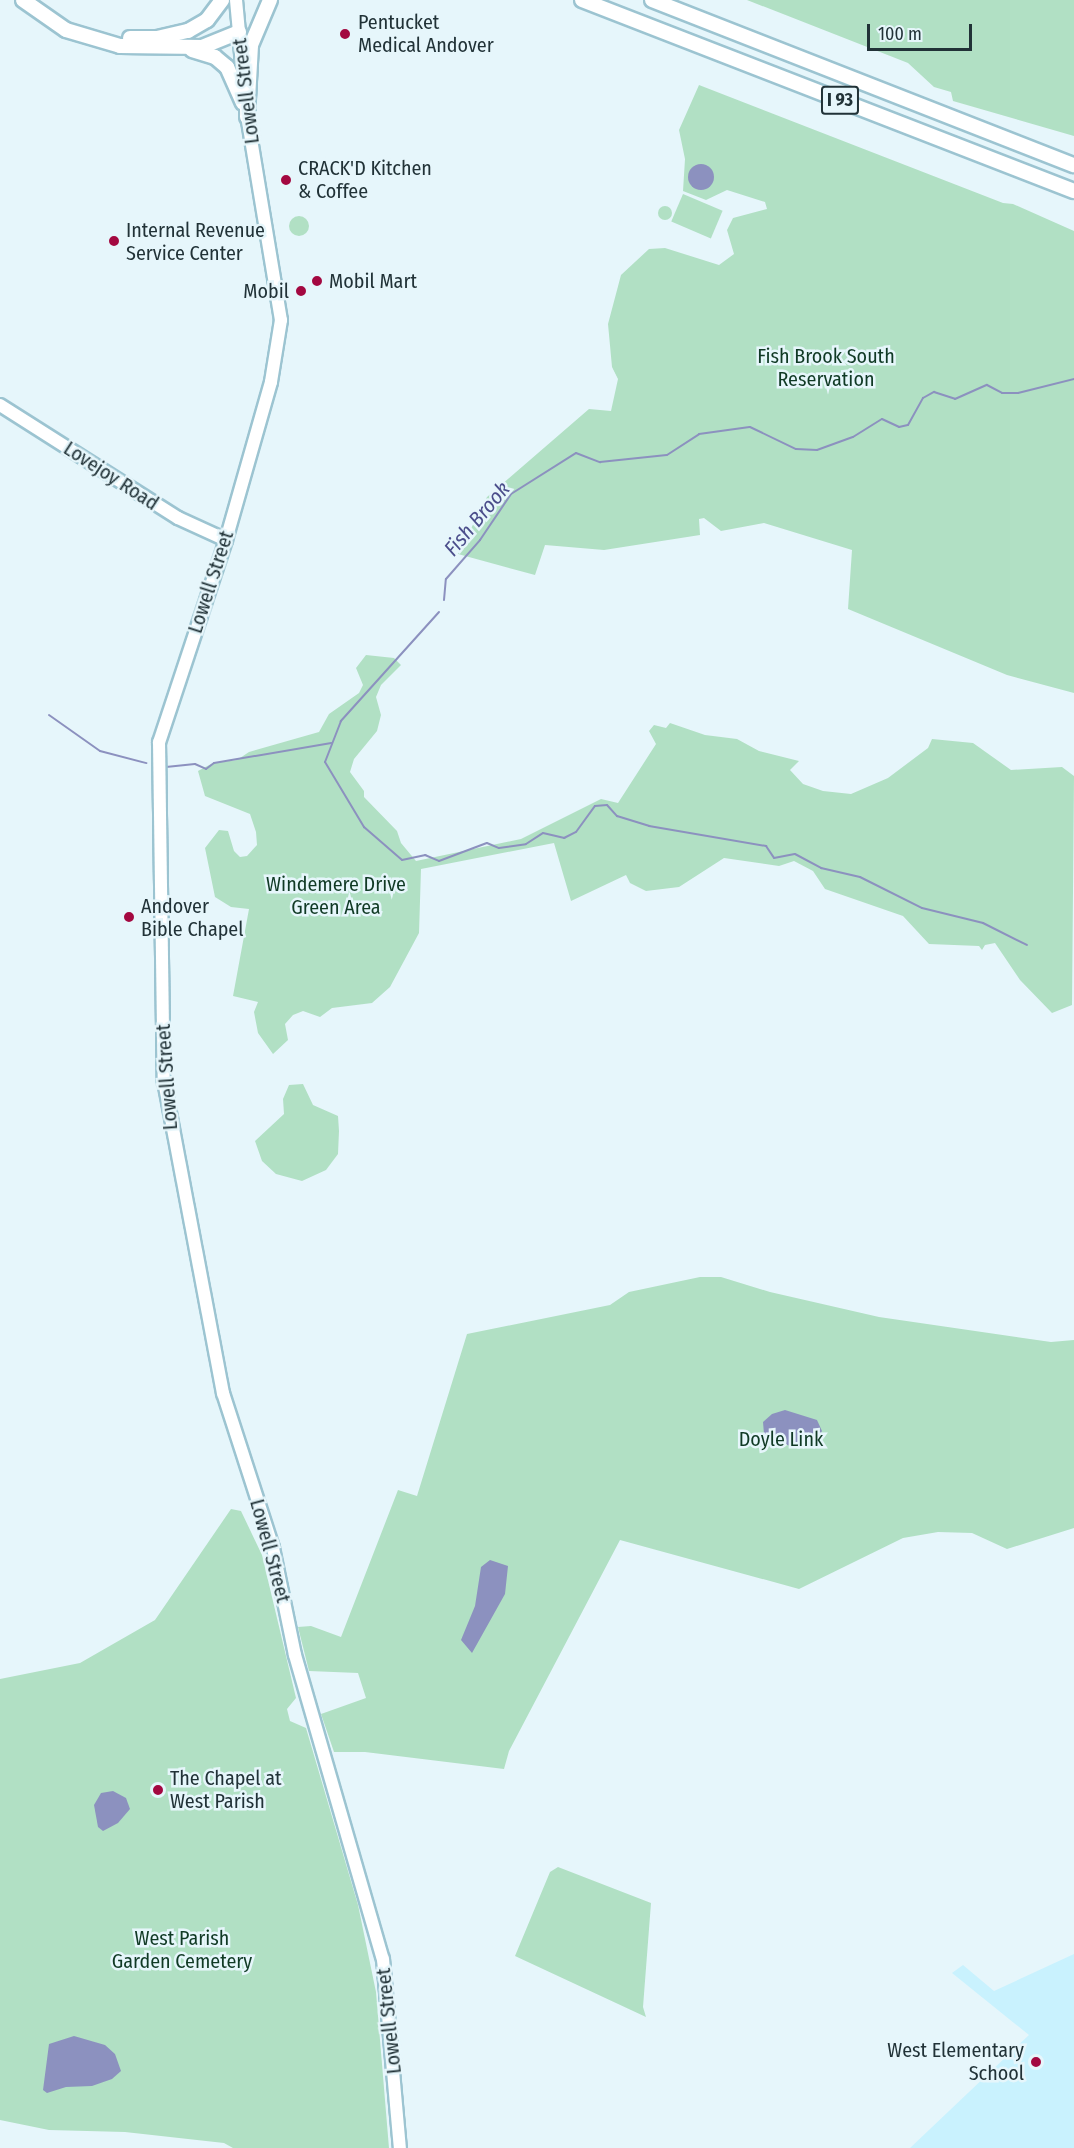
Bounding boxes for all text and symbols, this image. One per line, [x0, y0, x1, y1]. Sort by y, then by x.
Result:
place label: Pentucket Medical Andover [358, 11, 494, 58]
scale bar [870, 12, 975, 50]
text: 100 m [878, 23, 922, 45]
marker: Pentucket Medical Andover [336, 25, 354, 43]
street label: Lowell Street [228, 37, 264, 145]
road number: I 93 [820, 85, 860, 115]
place label: CRACK'D Kitchen & Coffee [298, 156, 432, 203]
marker: CRACK'D Kitchen & Coffee [279, 173, 293, 187]
place label: Internal Revenue Service Center [126, 218, 265, 265]
marker: Internal Revenue Service Center [107, 234, 121, 248]
place label: Mobil Mart [329, 269, 417, 293]
marker: Mobil Mart [310, 274, 324, 288]
place label: Mobil [243, 279, 289, 303]
marker: Mobil [294, 284, 308, 298]
park label: Fish Brook South Reservation [757, 344, 895, 391]
street label: Lovejoy Road [59, 436, 163, 516]
water label: Fish Brook [439, 477, 515, 561]
street label: Lowell Street [183, 528, 239, 636]
park label: Windemere Drive Green Area [266, 873, 406, 920]
place label: Andover Bible Chapel [141, 894, 243, 941]
marker: Andover Bible Chapel [122, 910, 136, 924]
street label: Lowell Street [151, 1023, 183, 1131]
park label: Doyle Link [739, 1427, 823, 1451]
street label: Lowell Street [245, 1497, 295, 1605]
place label: The Chapel at West Parish [170, 1766, 282, 1813]
marker: The Chapel at West Parish [151, 1783, 165, 1797]
park label: West Parish Garden Cemetery [112, 1927, 252, 1974]
street label: Lowell Street [372, 1967, 406, 2075]
place label: West Elementary School [887, 2038, 1024, 2085]
marker: West Elementary School [1029, 2055, 1043, 2069]

